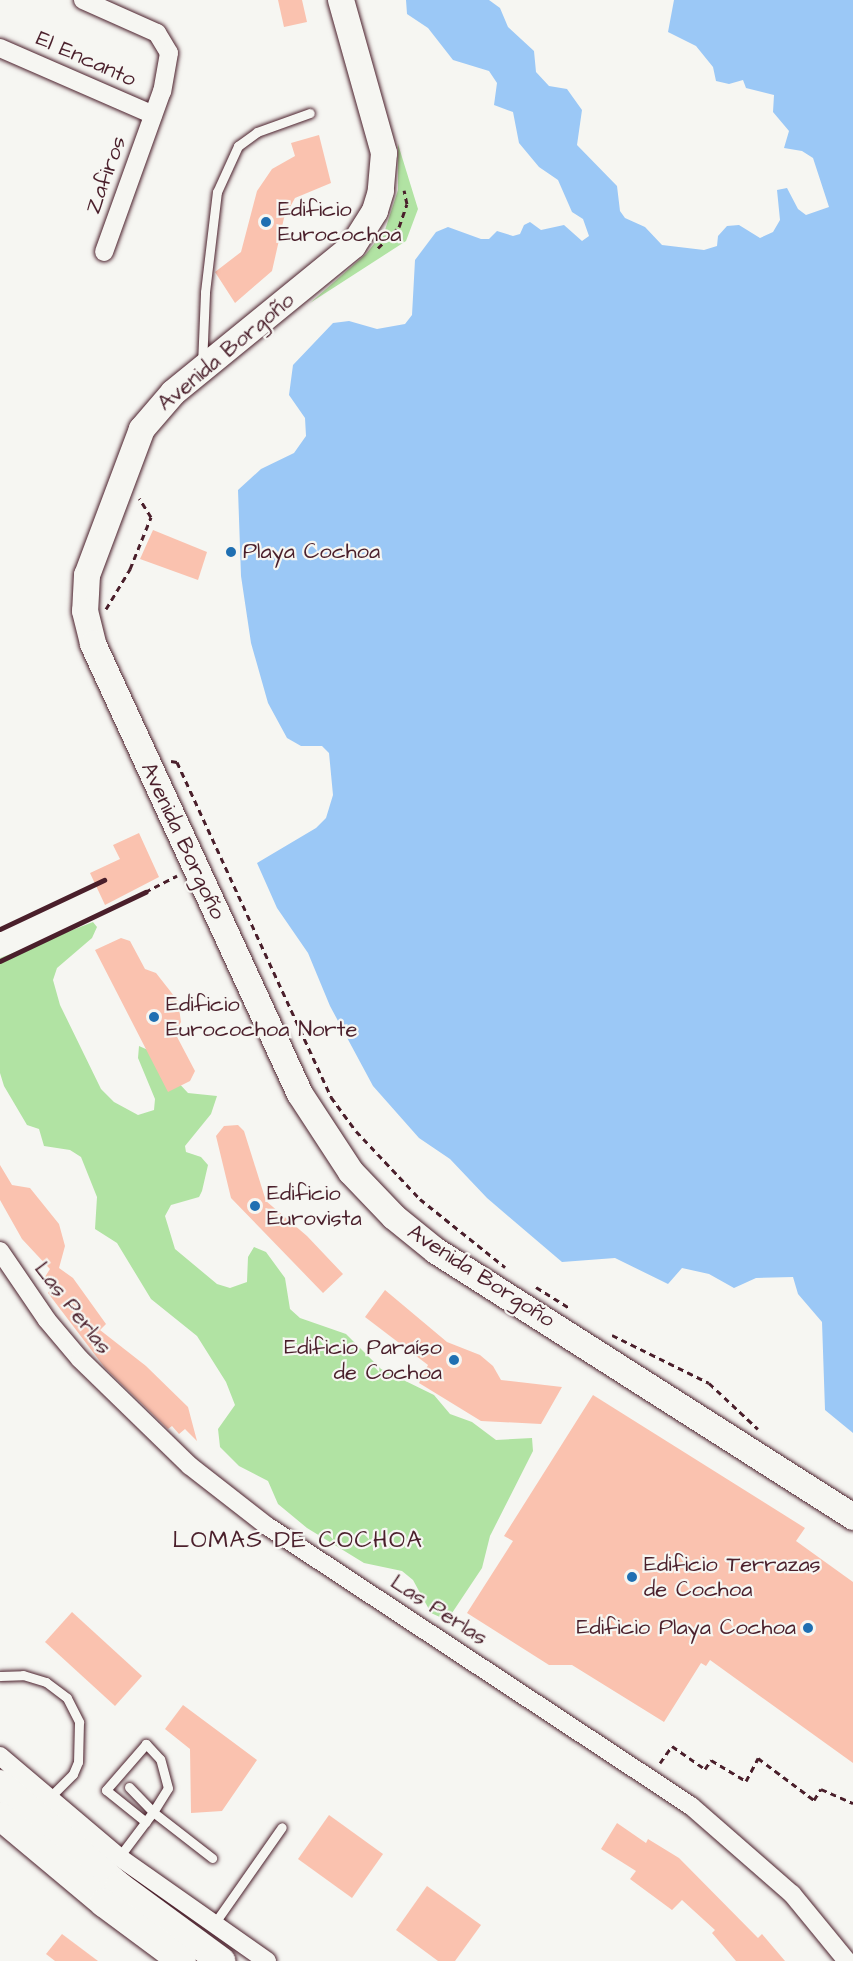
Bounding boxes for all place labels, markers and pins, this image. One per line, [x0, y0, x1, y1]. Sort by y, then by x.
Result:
place label: Edificio Eurocochoa [278, 196, 401, 248]
marker: Edificio Eurocochoa [259, 215, 273, 229]
place label: Playa Cochoa [243, 539, 380, 565]
marker: Playa Cochoa [224, 545, 238, 559]
place label: Edificio Eurocochoa Norte [166, 991, 357, 1042]
marker: Edificio Eurocochoa Norte [147, 1010, 161, 1024]
place label: Edificio Eurovista [267, 1180, 362, 1232]
marker: Edificio Eurovista [248, 1199, 262, 1213]
place label: Edificio Paraíso de Cochoa [284, 1334, 442, 1386]
marker: Edificio Paraíso de Cochoa [447, 1353, 461, 1367]
place label: Edificio Terrazas de Cochoa [644, 1551, 821, 1603]
marker: Edificio Terrazas de Cochoa [625, 1570, 639, 1584]
place label: Edificio Playa Cochoa [576, 1615, 796, 1641]
marker: Edificio Playa Cochoa [801, 1621, 815, 1635]

